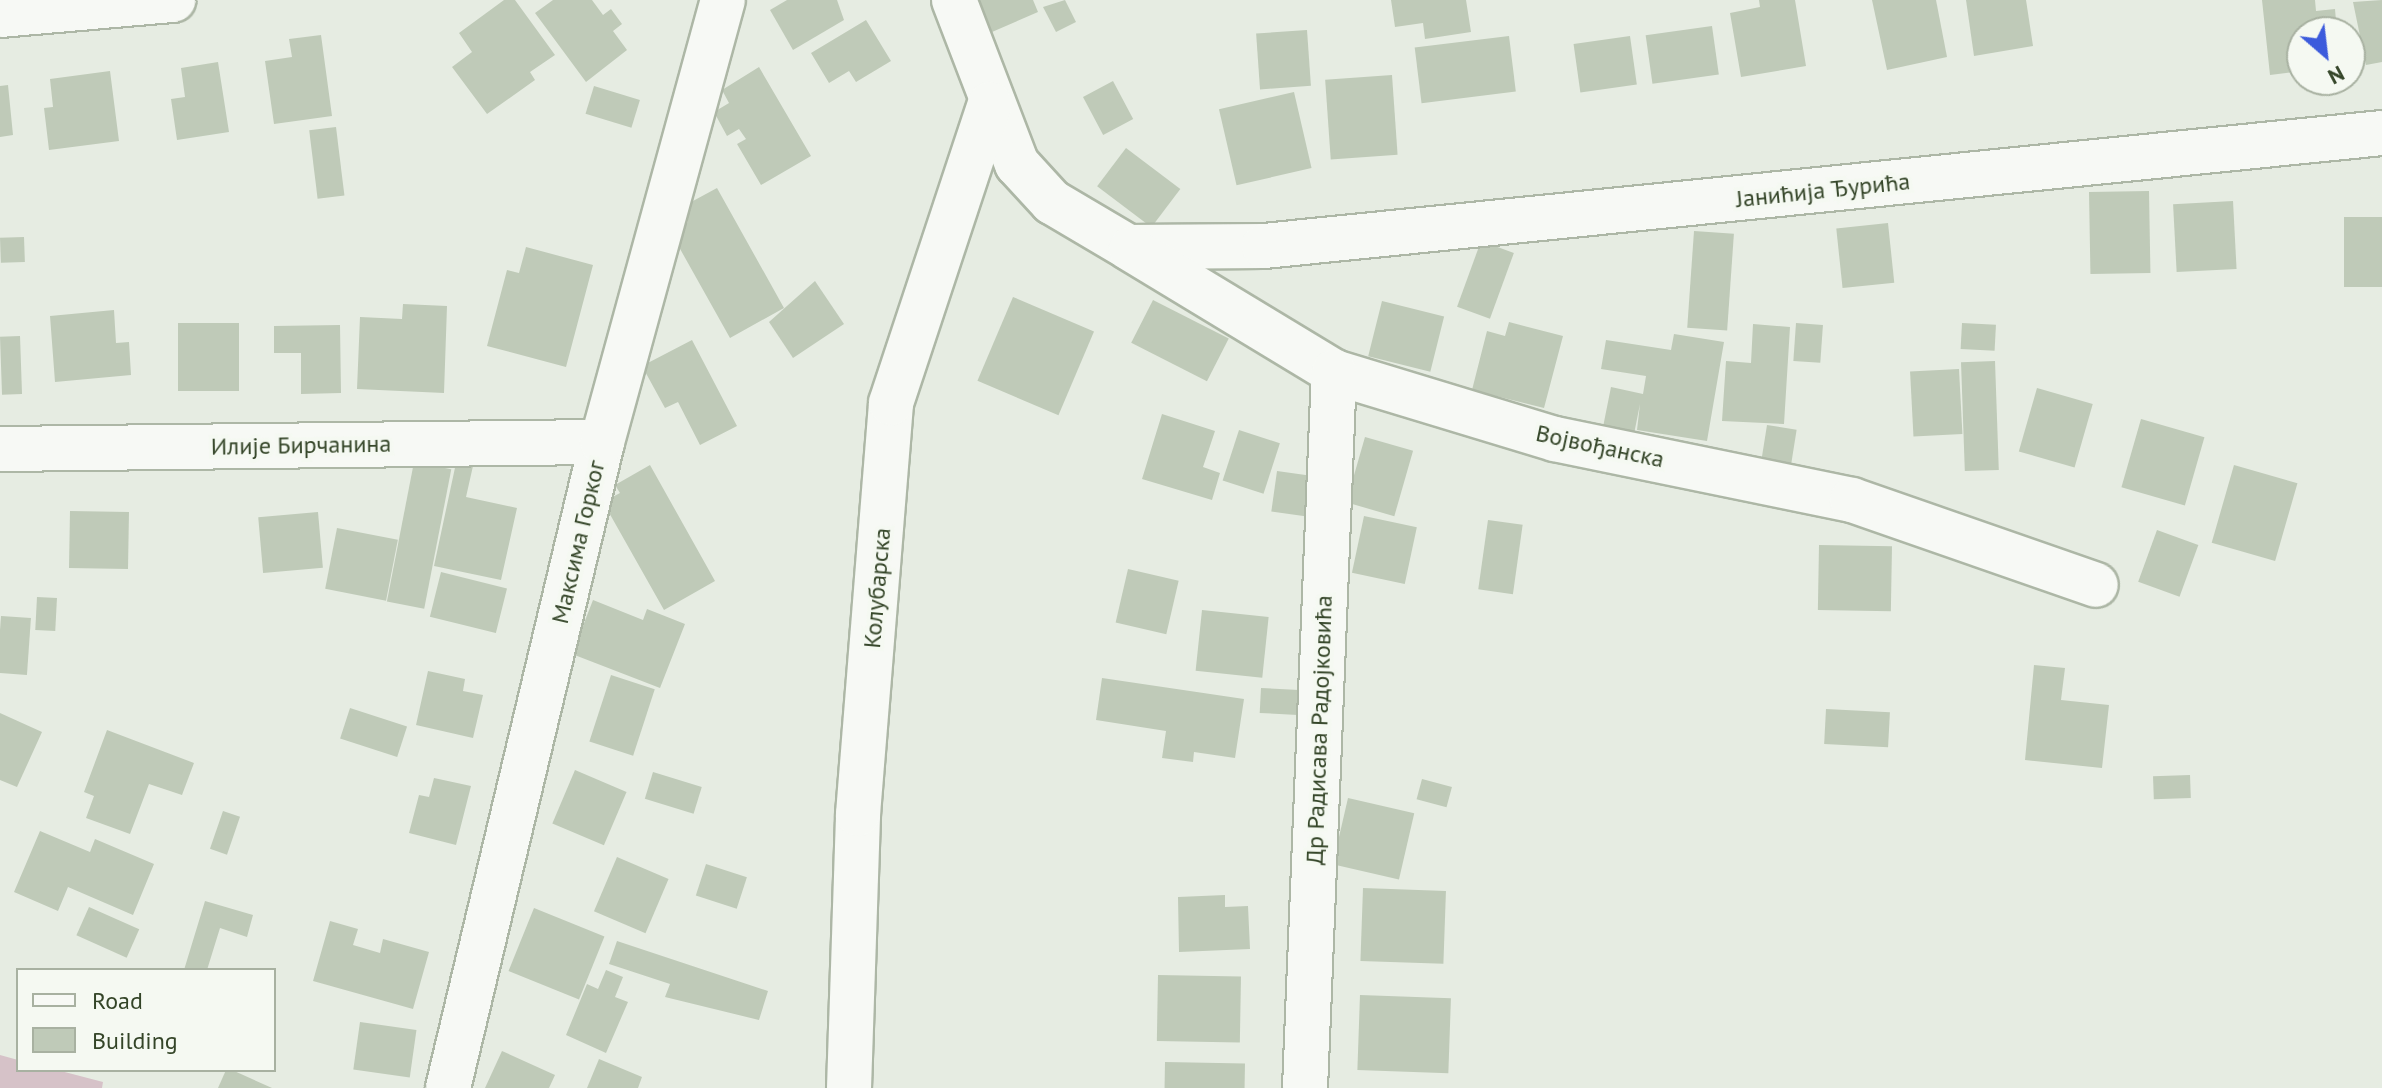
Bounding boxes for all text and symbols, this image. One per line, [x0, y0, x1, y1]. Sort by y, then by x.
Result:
north arrow [2286, 16, 2366, 96]
text: N [2323, 60, 2349, 91]
street label: Јанићија Ђурића [1734, 166, 1912, 214]
street label: Војвођанска [1533, 418, 1667, 474]
street label: Илије Бирчанина [211, 429, 391, 461]
street label: Максима Горког [545, 458, 611, 626]
street label: Колубарска [857, 526, 897, 650]
street label: Др Радисава Радојковића [1300, 595, 1338, 865]
legend [16, 968, 276, 1072]
text: Road [92, 985, 143, 1016]
text: Building [92, 1025, 178, 1056]

